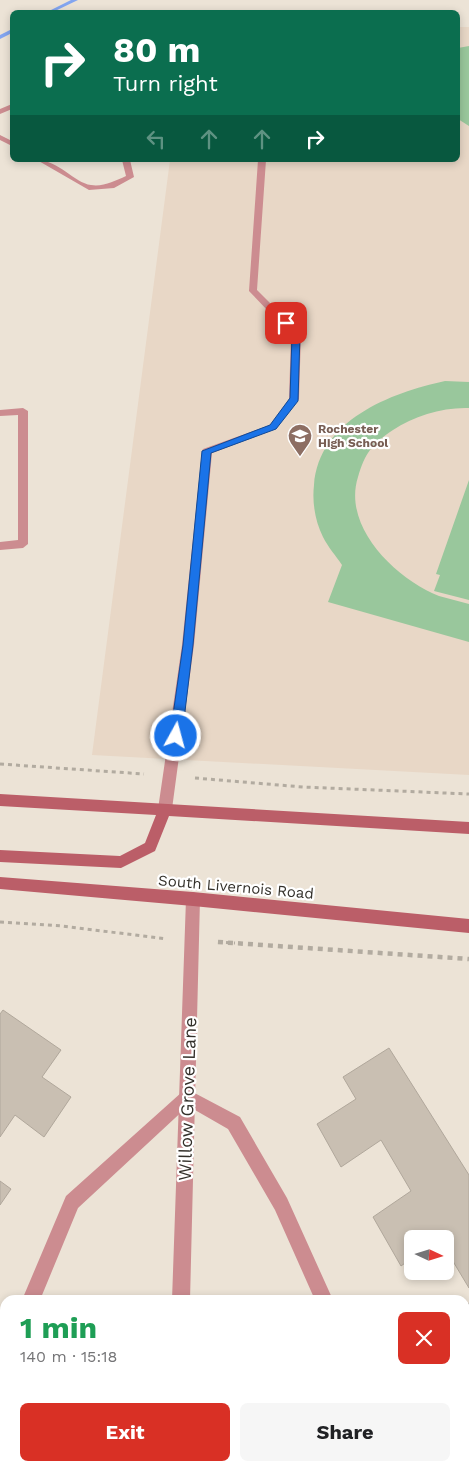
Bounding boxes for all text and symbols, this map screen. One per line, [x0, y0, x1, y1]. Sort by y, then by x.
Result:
text: 80 m [113, 29, 200, 71]
icon: right [30, 30, 95, 95]
text: Turn right [113, 71, 218, 96]
icon: left [142, 125, 170, 153]
icon: ahead [195, 125, 223, 153]
icon: ahead [248, 125, 276, 153]
icon: right [301, 125, 329, 153]
pin [265, 302, 307, 344]
icon: arrive [272, 309, 300, 337]
place label: Rochester High School [318, 422, 388, 450]
school or university icon: Rochester High School [287, 423, 313, 457]
position arrow [149, 709, 201, 761]
street label: South Livernois Road [158, 871, 314, 903]
street label: Willow Grove Lane [174, 1017, 200, 1181]
north arrow [404, 1230, 454, 1280]
map controls [404, 1230, 454, 1280]
text: 1 min [20, 1310, 97, 1345]
button: close [398, 1312, 450, 1364]
text: 140 m · 15:18 [20, 1347, 117, 1366]
button: Exit [20, 1403, 230, 1461]
button: Share [240, 1403, 450, 1461]

